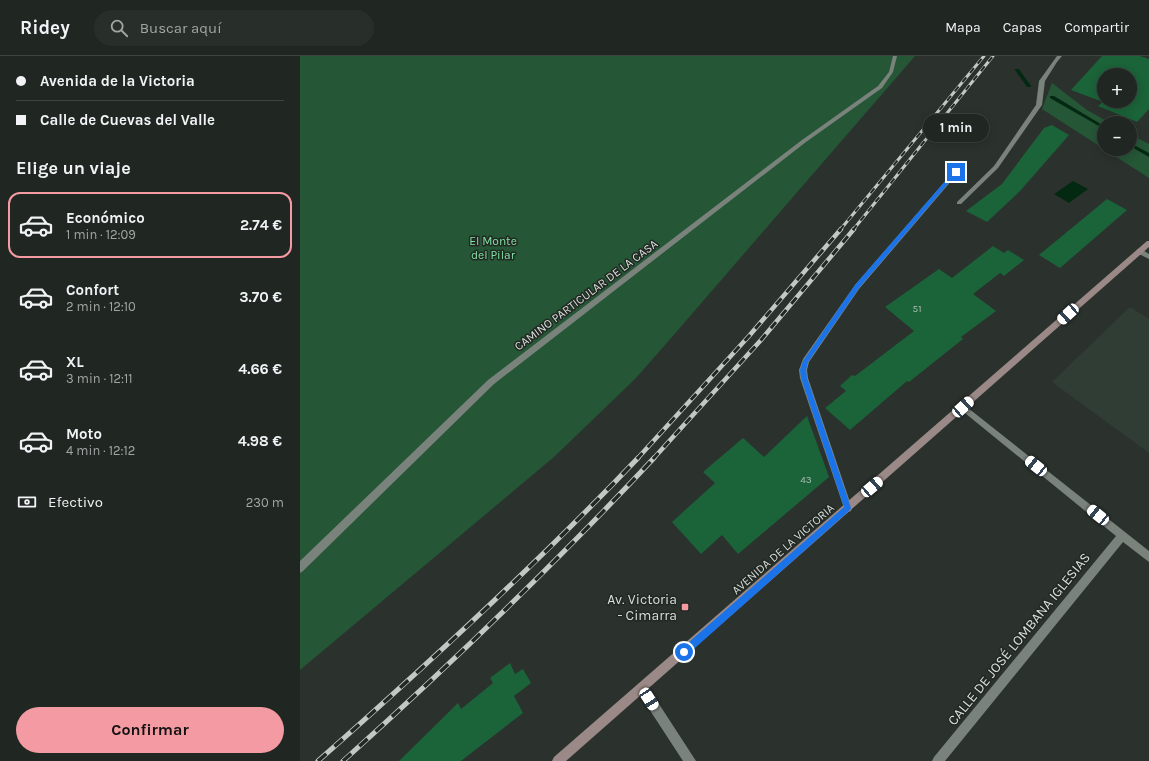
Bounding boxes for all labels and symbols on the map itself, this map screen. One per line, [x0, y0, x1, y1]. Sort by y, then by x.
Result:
callout: 1 min [923, 114, 989, 142]
route end [947, 163, 965, 181]
park label: El Monte del Pilar [469, 234, 517, 262]
street label: CAMINO PARTICULAR DE LA CASA [512, 237, 660, 353]
car [1055, 302, 1081, 326]
house number: 51 [913, 303, 921, 315]
car [950, 395, 976, 419]
car [1023, 454, 1049, 478]
house number: 43 [800, 474, 812, 486]
car [859, 475, 885, 499]
street label: AVENIDA DE LA VICTORIA [729, 501, 837, 597]
car [1085, 503, 1111, 527]
street label: CALLE DE JOSÉ LOMBANA IGLESIAS [943, 549, 1094, 729]
place label: Av. Victoria - Cimarra [607, 591, 677, 624]
marker: Av. Victoria - Cimarra [680, 602, 690, 612]
route start [675, 643, 693, 661]
car [637, 686, 661, 712]

